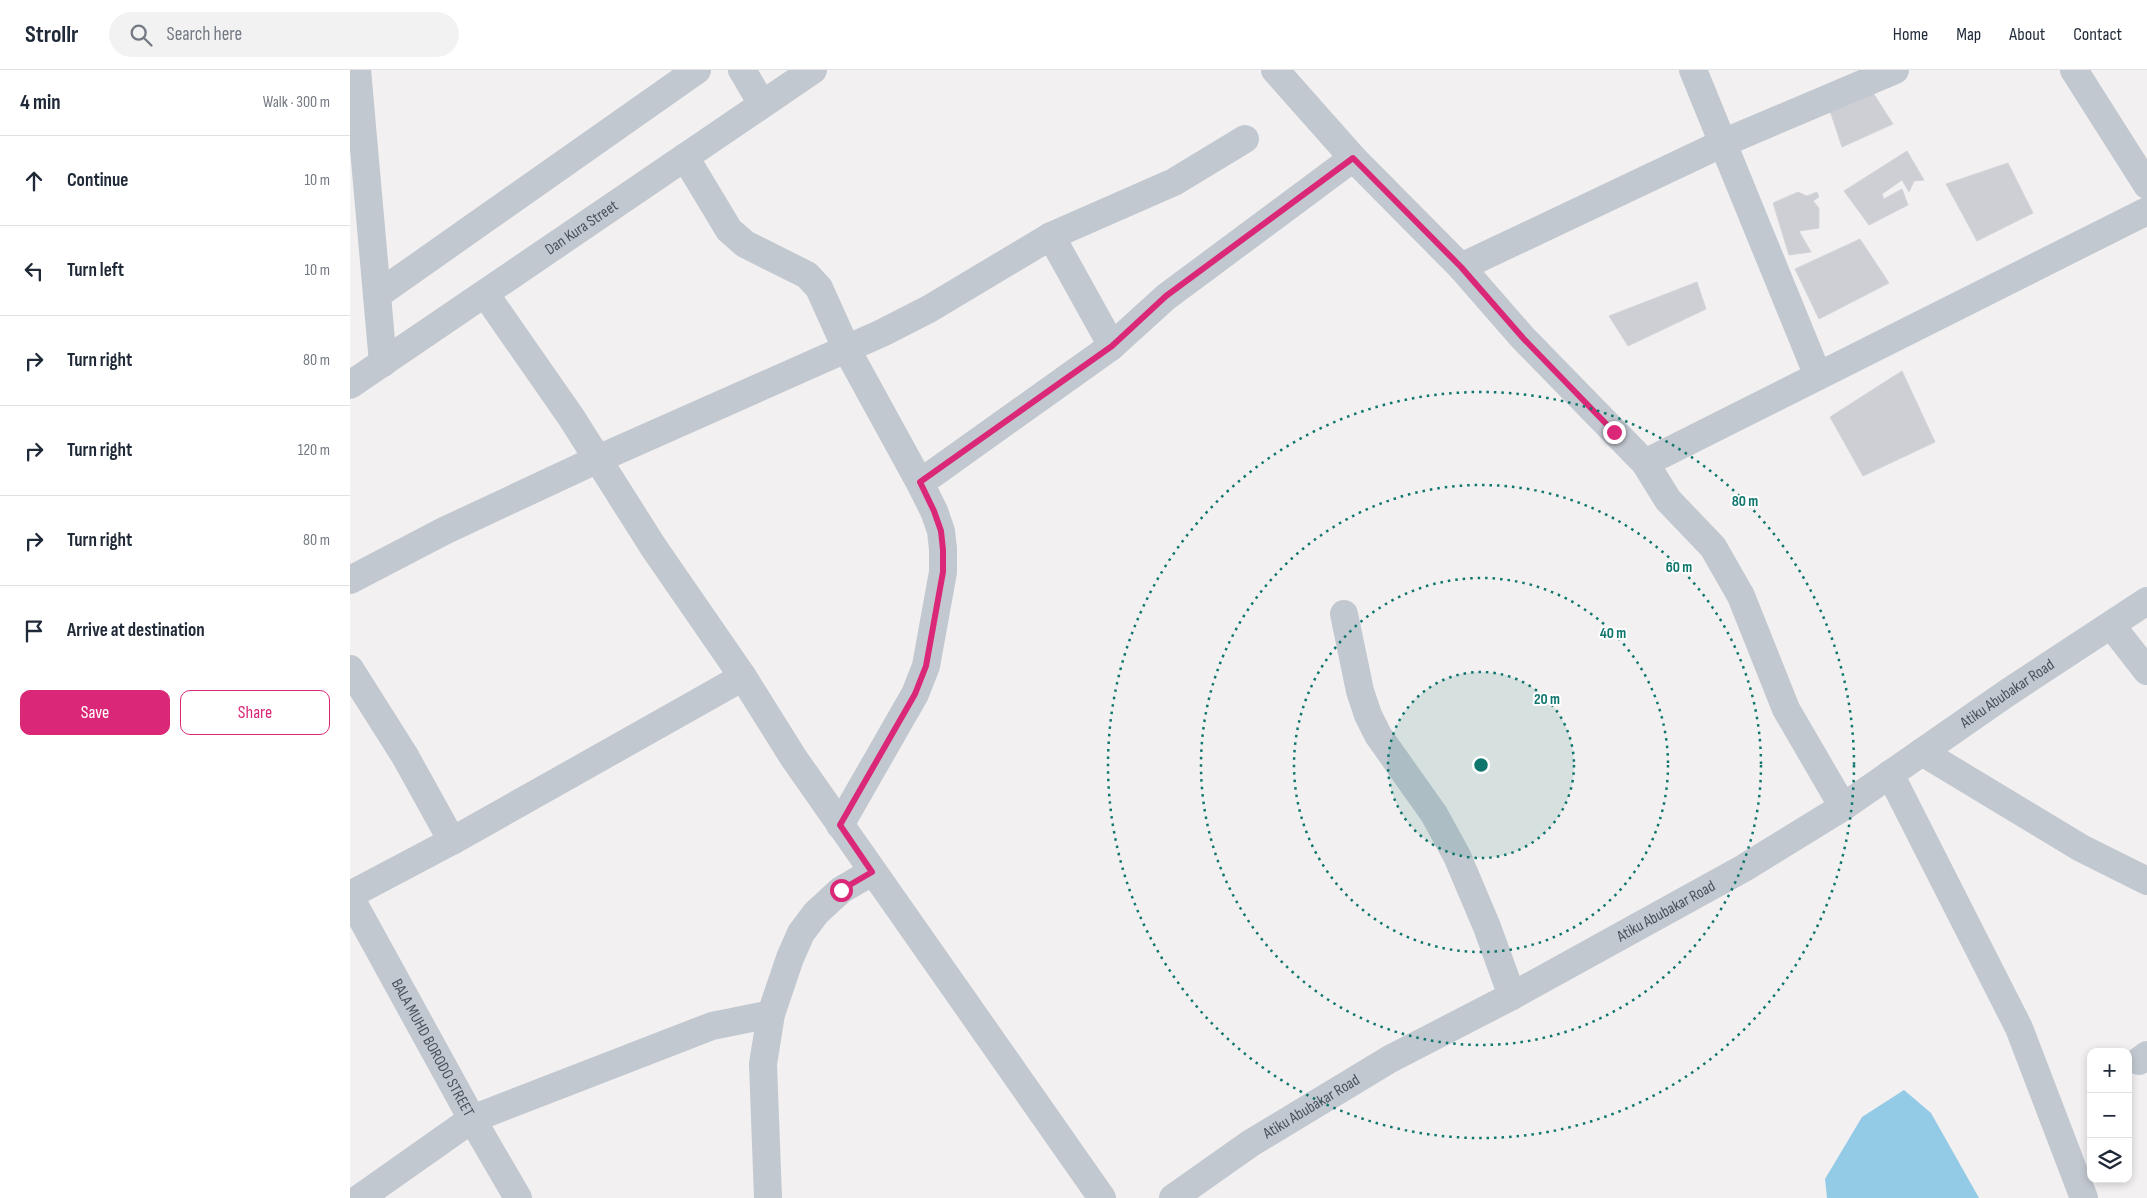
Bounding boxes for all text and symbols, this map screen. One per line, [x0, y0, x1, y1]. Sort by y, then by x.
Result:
search box [109, 12, 459, 57]
text: Strollr [25, 20, 79, 49]
icon: search [127, 21, 155, 49]
text: Search here [167, 23, 242, 46]
text: Home [1893, 24, 1928, 45]
text: Map [1956, 24, 1981, 45]
text: About [2009, 24, 2045, 45]
text: Contact [2073, 24, 2122, 45]
text: 4 min [20, 90, 61, 115]
text: Walk · 300 m [263, 93, 330, 112]
icon: ahead [20, 167, 48, 195]
text: Continue [67, 169, 128, 192]
text: 10 m [304, 171, 330, 190]
street label: Dan Kura Street [541, 196, 622, 259]
icon: left [20, 257, 48, 285]
text: Turn left [67, 259, 124, 282]
text: 10 m [304, 261, 330, 280]
icon: right [20, 347, 48, 375]
text: Turn right [67, 349, 132, 372]
text: 80 m [303, 351, 330, 370]
route end [1603, 421, 1626, 444]
icon: right [20, 437, 48, 465]
text: Turn right [67, 439, 132, 462]
text: 120 m [298, 441, 330, 460]
text: 80 m [1732, 492, 1758, 511]
icon: right [20, 527, 48, 555]
text: Turn right [67, 529, 132, 552]
text: 80 m [303, 531, 330, 550]
text: 60 m [1666, 558, 1692, 577]
icon: arrive [20, 617, 48, 645]
text: Arrive at destination [67, 619, 205, 642]
text: 40 m [1600, 624, 1626, 643]
street label: Atiku Abubakar Road [1956, 655, 2058, 733]
button: Save [20, 690, 170, 735]
button: Share [180, 690, 330, 735]
text: 20 m [1534, 690, 1560, 709]
centre of rings [1472, 756, 1490, 774]
street label: Atiku Abubakar Road [1613, 876, 1718, 946]
route start [830, 879, 853, 902]
street label: BALA MUHD BORODO STREET [387, 976, 479, 1120]
map controls [2087, 1048, 2132, 1183]
button: + [2087, 1048, 2132, 1093]
street label: Atiku Abubakar Road [1259, 1070, 1363, 1143]
button: − [2087, 1093, 2132, 1138]
button: layers [2087, 1138, 2132, 1183]

